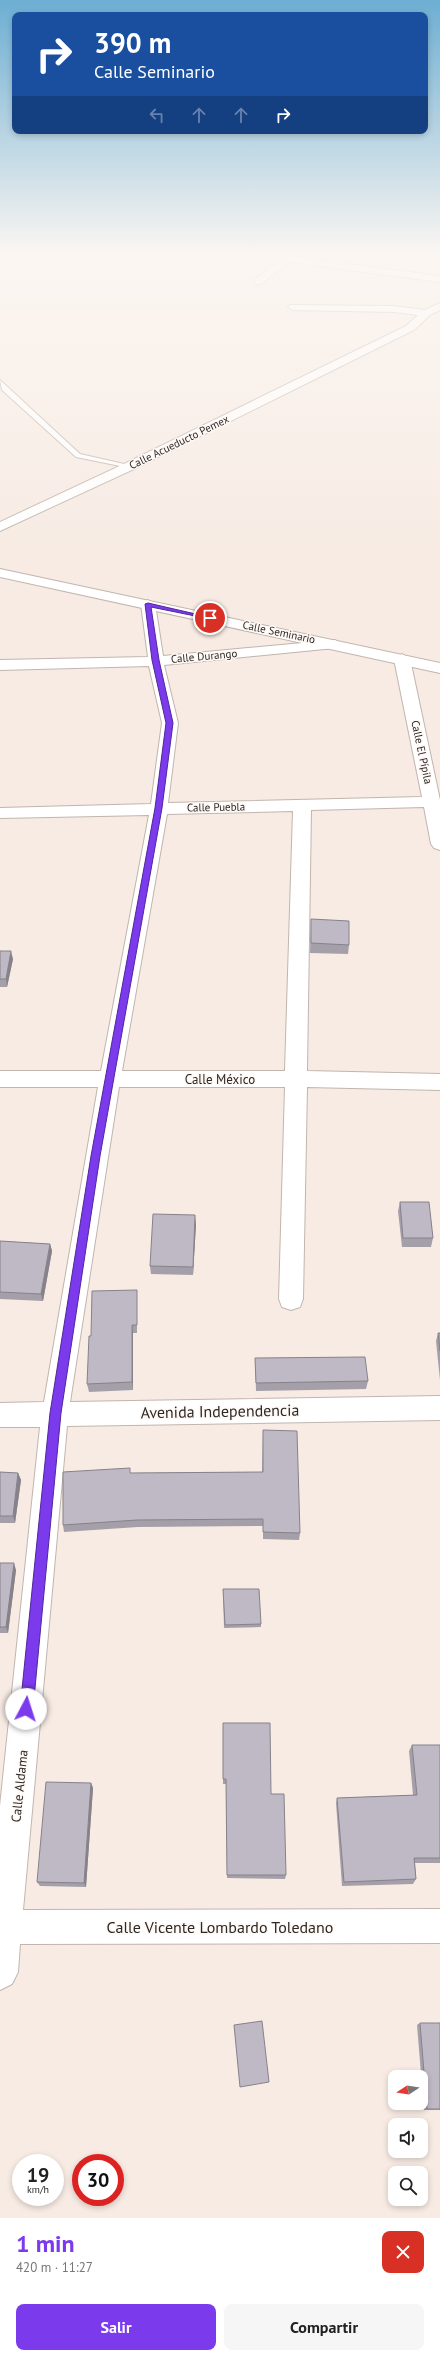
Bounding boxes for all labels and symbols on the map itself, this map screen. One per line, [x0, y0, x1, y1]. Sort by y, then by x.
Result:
street label: Calle Acueducto Pemex [127, 412, 232, 472]
pin [193, 601, 227, 635]
street label: Calle Seminario [241, 617, 317, 647]
street label: Calle Durango [170, 646, 238, 666]
street label: Calle El Pípila [408, 719, 436, 785]
street label: Calle Puebla [187, 799, 245, 815]
street label: Calle México [185, 1071, 255, 1088]
street label: Avenida Independencia [140, 1400, 300, 1422]
position arrow [5, 1688, 47, 1730]
street label: Calle Aldama [7, 1749, 32, 1823]
street label: Calle Vicente Lombardo Toledano [107, 1917, 333, 1937]
north arrow [388, 2070, 428, 2110]
speed limit sign: 30 [72, 2154, 124, 2206]

